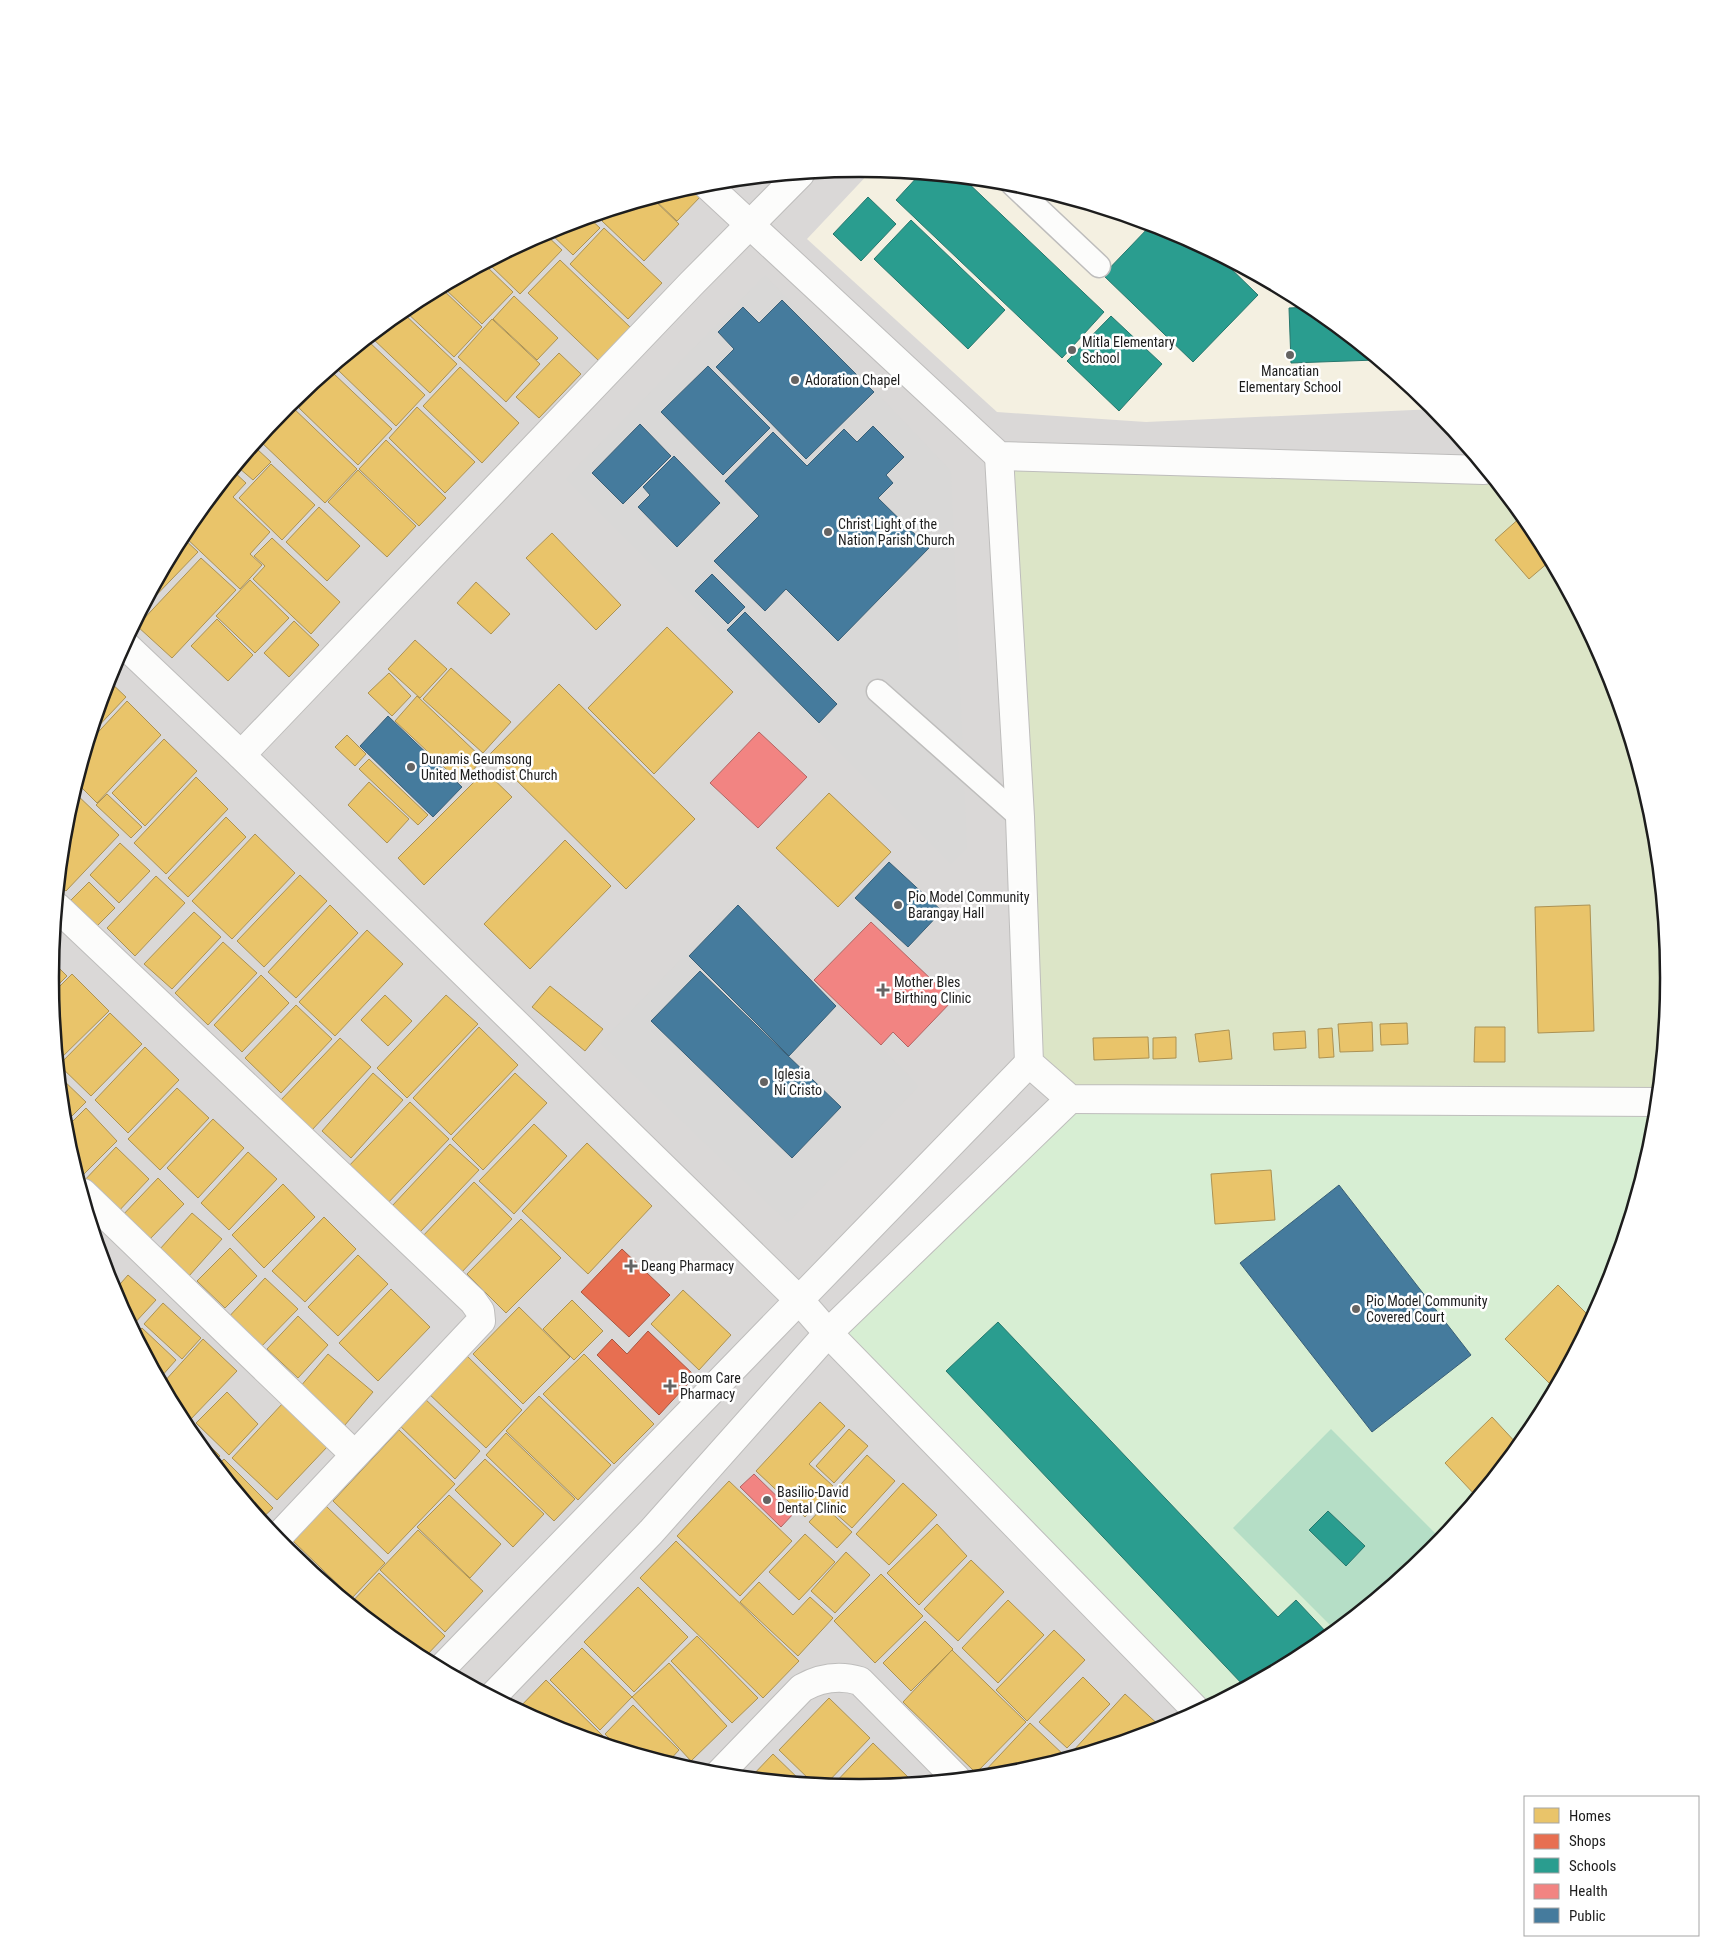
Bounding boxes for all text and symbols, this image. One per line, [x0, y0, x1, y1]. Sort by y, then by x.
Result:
place label: Mitla Elementary School [1082, 334, 1175, 366]
marker: Mitla Elementary School [1066, 344, 1078, 356]
marker: Mancatian Elementary School [1284, 349, 1296, 361]
place label: Mancatian Elementary School [1239, 363, 1341, 395]
place label: Adoration Chapel [805, 372, 900, 388]
marker: Adoration Chapel [789, 374, 801, 386]
place label: Christ Light of the Nation Parish Church [838, 516, 955, 548]
marker: Christ Light of the Nation Parish Church [822, 526, 834, 538]
place label: Dunamis Geumsong United Methodist Church [421, 751, 558, 783]
marker: Dunamis Geumsong United Methodist Church [405, 761, 417, 773]
place label: Pio Model Community Barangay Hall [908, 889, 1030, 921]
marker: Pio Model Community Barangay Hall [892, 899, 904, 911]
place label: Mother Bles Birthing Clinic [894, 974, 971, 1006]
marker: Mother Bles Birthing Clinic [876, 983, 890, 997]
place label: Iglesia Ni Cristo [774, 1066, 822, 1098]
marker: Iglesia Ni Cristo [758, 1076, 770, 1088]
place label: Deang Pharmacy [641, 1258, 734, 1274]
marker: Deang Pharmacy [625, 1260, 637, 1272]
place label: Pio Model Community Covered Court [1366, 1293, 1488, 1325]
marker: Pio Model Community Covered Court [1350, 1303, 1362, 1315]
place label: Boom Care Pharmacy [680, 1370, 741, 1402]
marker: Boom Care Pharmacy [664, 1380, 676, 1392]
place label: Basilio-David Dental Clinic [777, 1484, 849, 1516]
marker: Basilio-David Dental Clinic [761, 1494, 773, 1506]
legend [1524, 1796, 1699, 1936]
text: Homes [1569, 1807, 1611, 1825]
text: Shops [1569, 1832, 1606, 1850]
text: Schools [1569, 1857, 1616, 1875]
text: Health [1569, 1882, 1608, 1900]
text: Public [1569, 1907, 1606, 1925]

